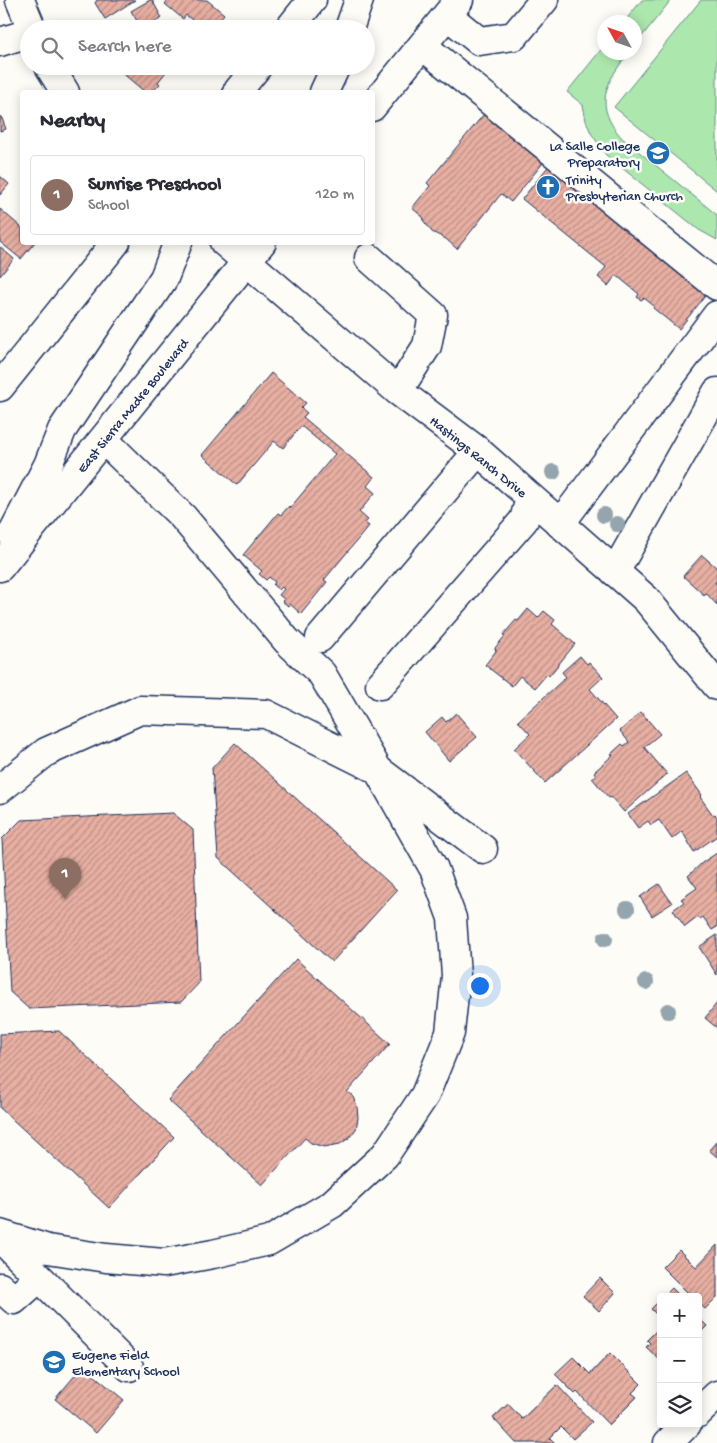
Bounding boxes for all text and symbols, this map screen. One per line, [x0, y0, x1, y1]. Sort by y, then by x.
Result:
north arrow [597, 15, 642, 60]
search box [20, 20, 375, 75]
icon: search [38, 34, 66, 62]
text: Search here [78, 36, 172, 59]
text: Nearby [40, 110, 105, 135]
place label: La Salle College Preparatory [549, 139, 641, 172]
school or university icon: La Salle College Preparatory [645, 140, 671, 166]
place label: Trinity Presbyterian Church [565, 173, 683, 206]
text: Sunrise Preschool [88, 174, 221, 197]
church icon: Trinity Presbyterian Church [535, 174, 561, 200]
text: 1 [54, 186, 60, 205]
text: 120 m [315, 186, 354, 205]
text: School [88, 197, 130, 216]
street label: East Sierra Madre Boulevard [74, 335, 195, 477]
street label: Hastings Ranch Drive [425, 413, 530, 503]
pin: 1 [49, 858, 81, 899]
your location [467, 973, 493, 999]
map controls [657, 1293, 702, 1428]
button: + [657, 1293, 702, 1338]
button: − [657, 1338, 702, 1383]
place label: Eugene Field Elementary School [72, 1348, 180, 1381]
school or university icon: Eugene Field Elementary School [41, 1349, 67, 1375]
button: layers [657, 1383, 702, 1428]

